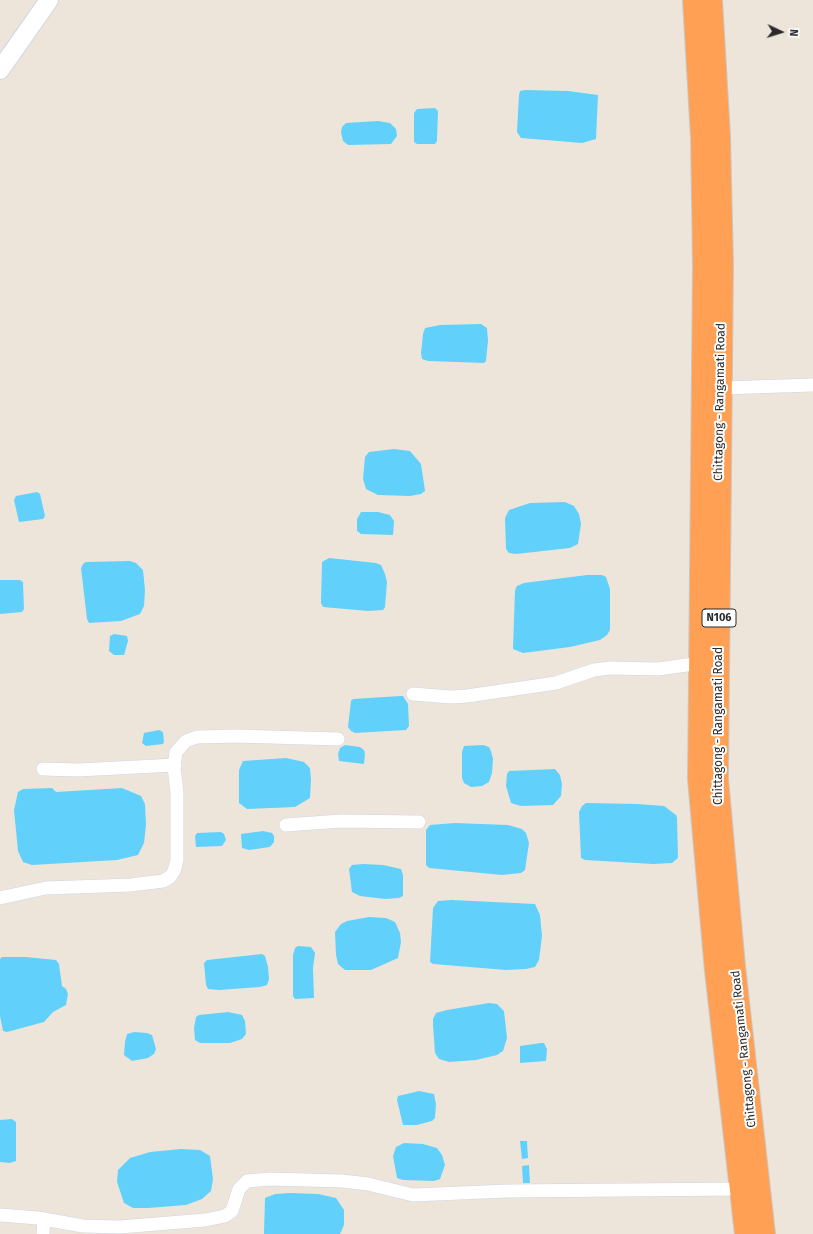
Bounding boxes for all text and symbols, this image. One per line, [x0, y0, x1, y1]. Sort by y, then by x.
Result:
north arrow [761, 12, 801, 52]
text: N [787, 29, 800, 37]
street label: Chittagong - Rangamati Road [711, 323, 729, 481]
road number: N106 [702, 609, 736, 627]
street label: Chittagong - Rangamati Road [712, 647, 726, 805]
street label: Chittagong - Rangamati Road [729, 970, 759, 1128]

